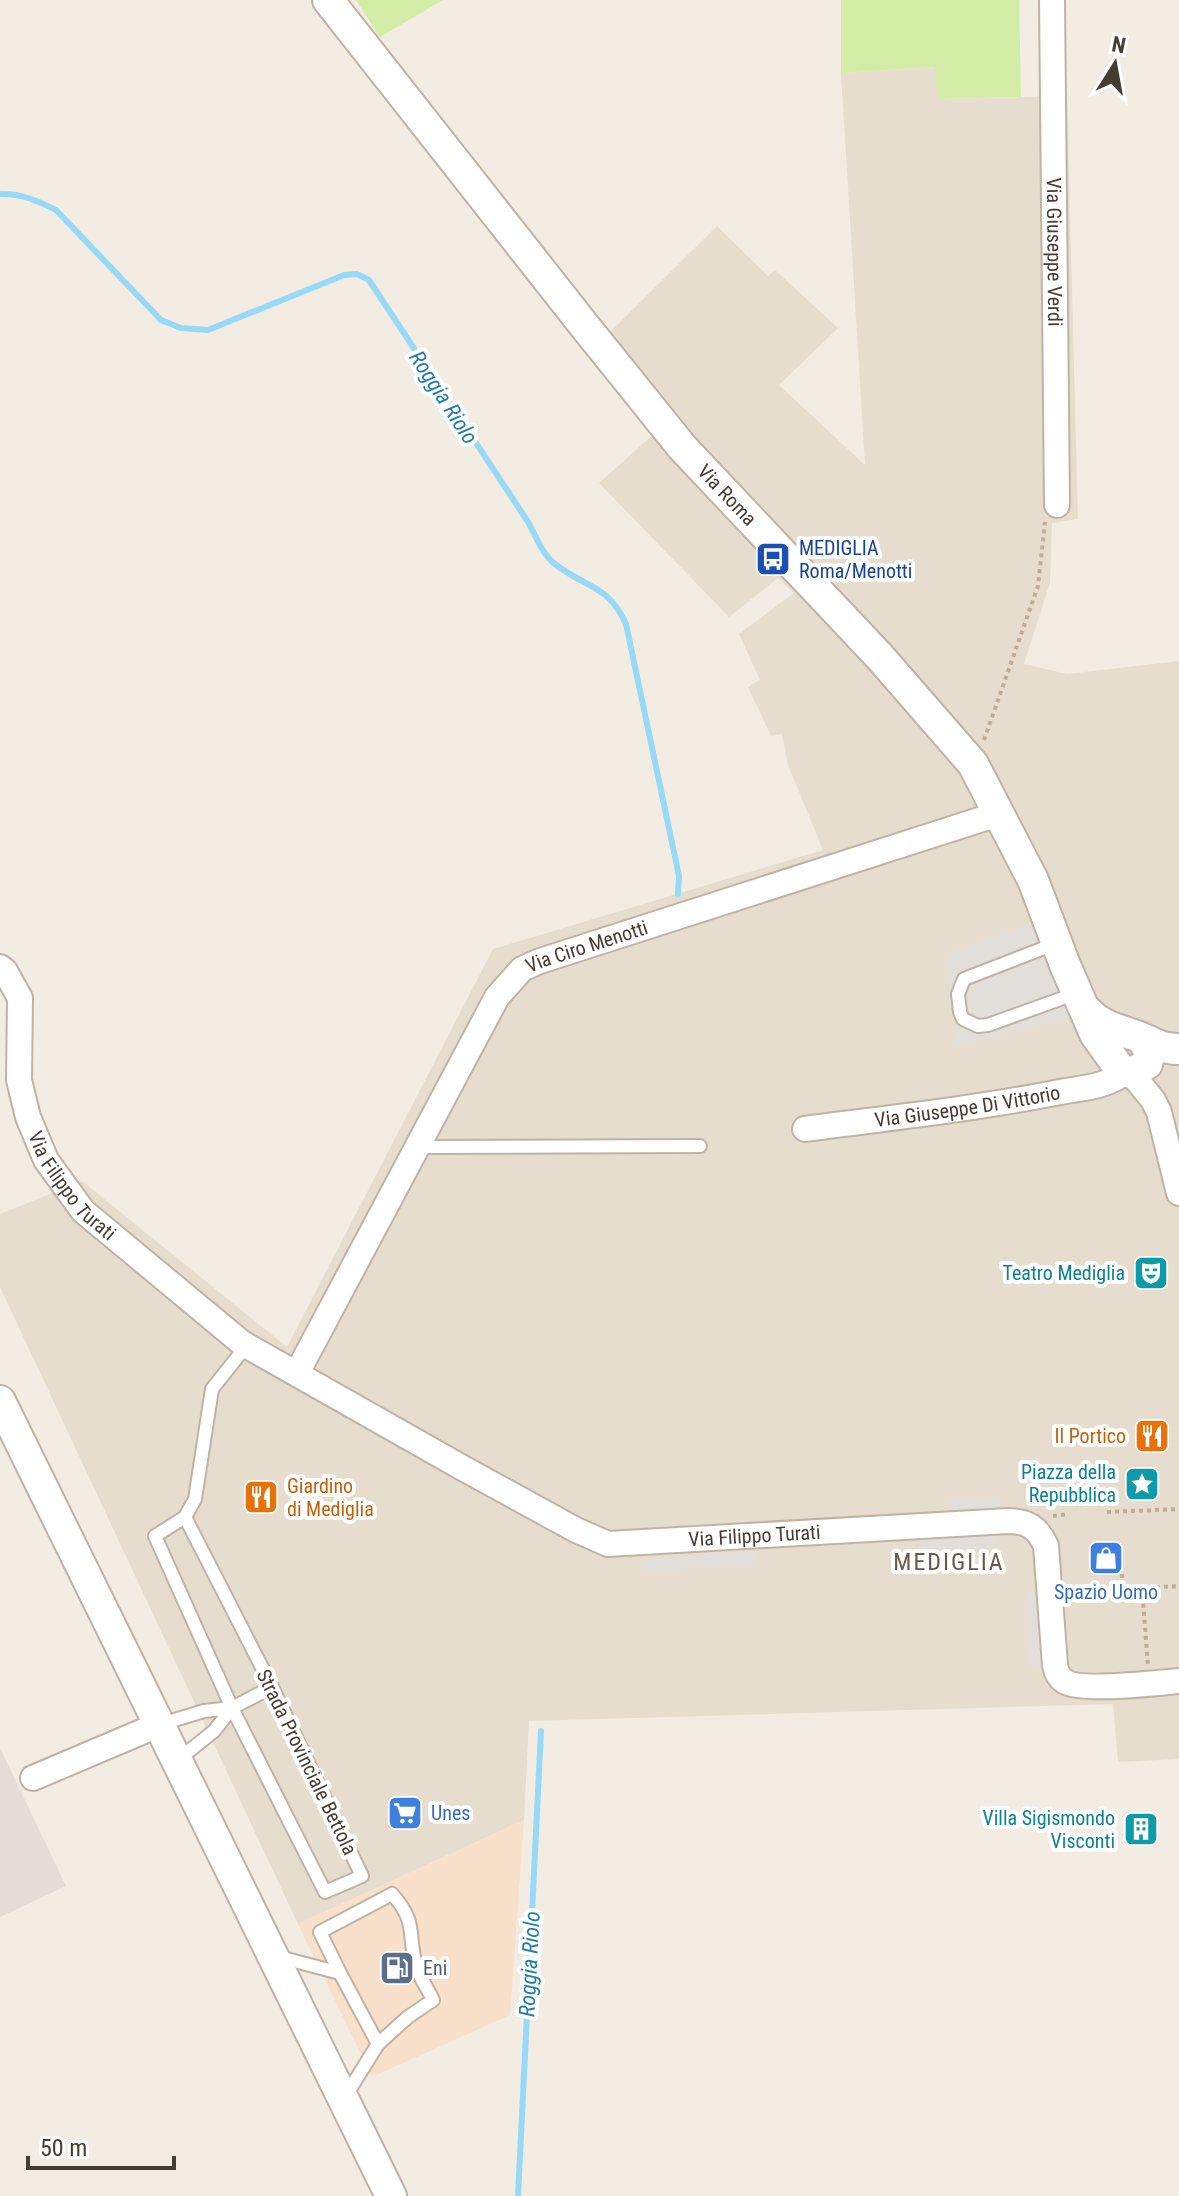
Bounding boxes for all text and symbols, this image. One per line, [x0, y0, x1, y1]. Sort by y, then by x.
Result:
north arrow [1075, 24, 1155, 104]
text: N [1110, 31, 1128, 58]
street label: Via Giuseppe Verdi [1042, 177, 1067, 327]
water label: Roggia Riolo [404, 346, 483, 448]
street label: Via Roma [693, 459, 762, 531]
place label: MEDIGLIA Roma/Menotti [799, 536, 912, 583]
bus stop icon: MEDIGLIA Roma/Menotti [754, 540, 792, 578]
street label: Via Ciro Menotti [522, 915, 651, 978]
street label: Via Giuseppe Di Vittorio [873, 1080, 1062, 1132]
street label: Via Filippo Turati [23, 1128, 121, 1245]
theatre icon: Teatro Mediglia [1132, 1254, 1170, 1292]
place label: Teatro Mediglia [1003, 1261, 1125, 1285]
restaurant icon: Il Portico [1133, 1417, 1171, 1455]
place label: Il Portico [1054, 1424, 1126, 1448]
place label: Piazza della Repubblica [1021, 1460, 1116, 1507]
place icon: Piazza della Repubblica [1123, 1465, 1161, 1503]
place label: Giardino di Mediglia [287, 1474, 374, 1521]
restaurant icon: Giardino di Mediglia [242, 1478, 280, 1516]
street label: Via Filippo Turati [688, 1520, 821, 1551]
shop icon: Spazio Uomo [1087, 1539, 1125, 1577]
district label: MEDIGLIA [893, 1548, 1005, 1576]
place label: Spazio Uomo [1054, 1580, 1158, 1604]
street label: Strada Provinciale Bettola [252, 1665, 362, 1859]
supermarket icon: Unes [386, 1794, 424, 1832]
place label: Unes [431, 1801, 470, 1825]
place label: Villa Sigismondo Visconti [983, 1806, 1115, 1853]
building icon: Villa Sigismondo Visconti [1122, 1810, 1160, 1848]
water label: Roggia Riolo [514, 1911, 545, 2017]
fuel station icon: Eni [378, 1949, 416, 1987]
place label: Eni [423, 1956, 447, 1980]
scale bar [28, 2120, 174, 2170]
text: 50 m [40, 2134, 87, 2162]

